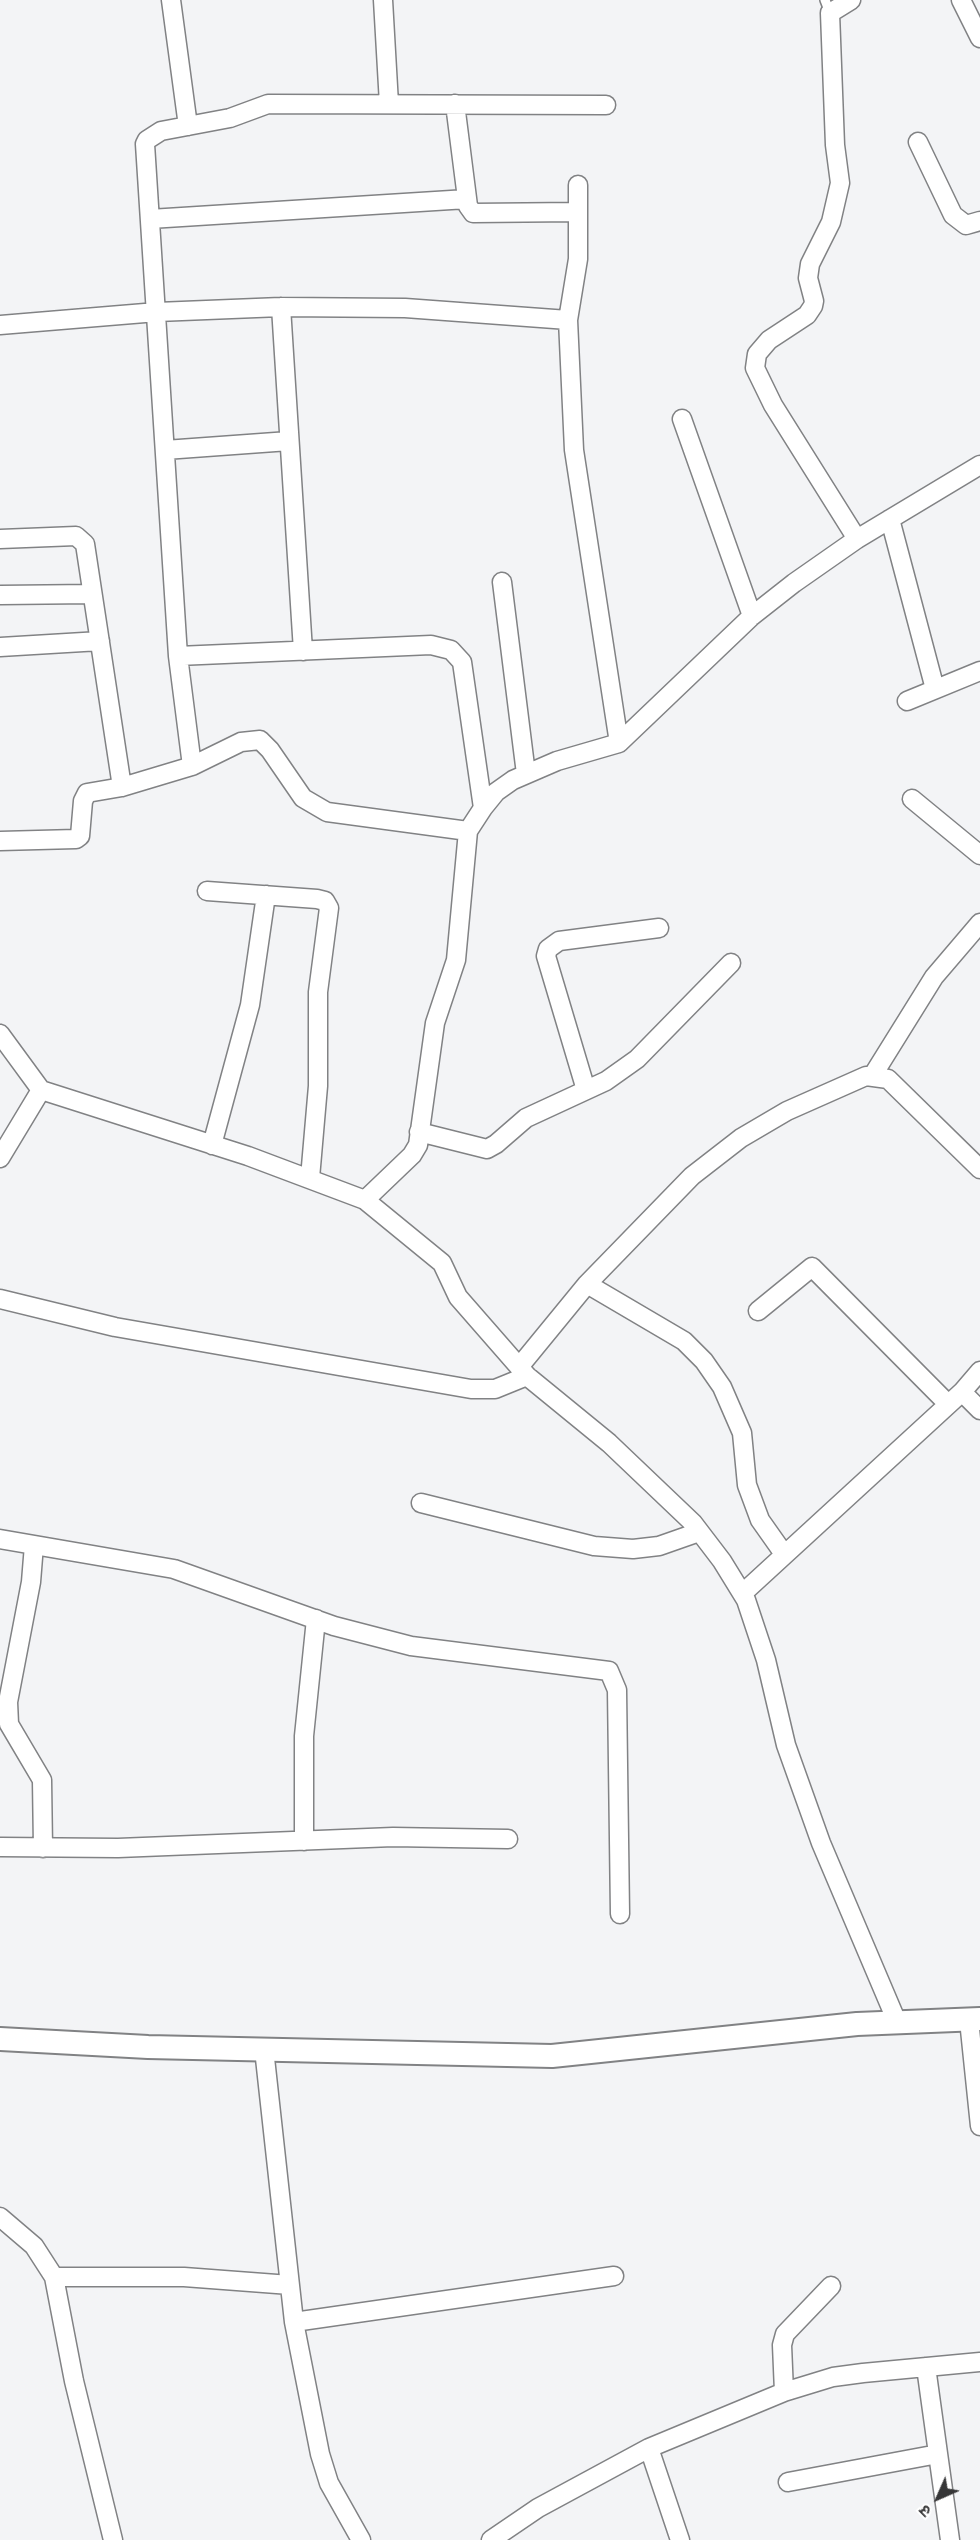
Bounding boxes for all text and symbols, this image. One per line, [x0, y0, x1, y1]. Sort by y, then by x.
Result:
north arrow [908, 2468, 968, 2528]
text: उ [915, 2501, 935, 2521]

